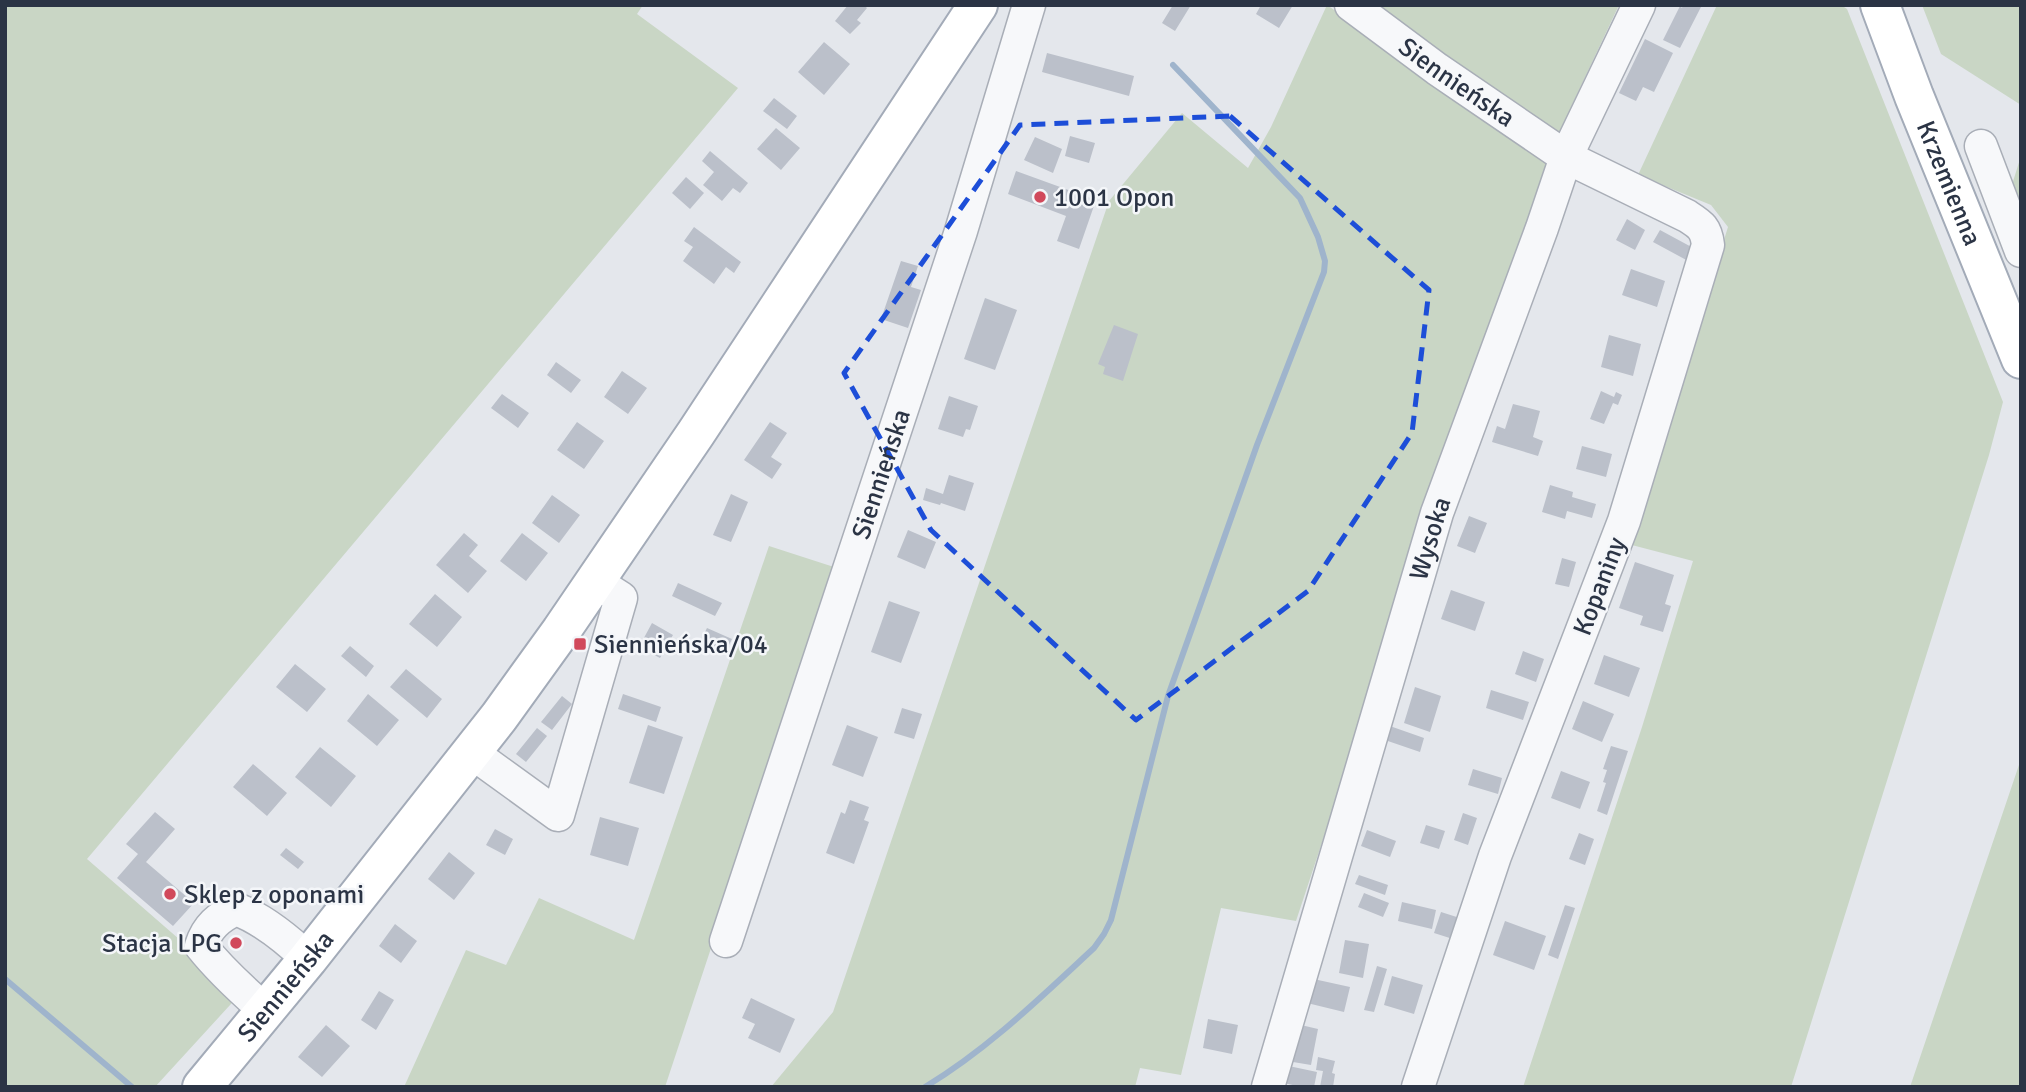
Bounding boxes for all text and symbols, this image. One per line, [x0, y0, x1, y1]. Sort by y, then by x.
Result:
street label: Siennieńska [1392, 31, 1521, 134]
street label: Krzemienna [1909, 116, 1988, 250]
place label: 1001 Opon [1054, 182, 1174, 214]
marker: 1001 Opon [1032, 189, 1048, 205]
street label: Siennieńska [845, 405, 918, 543]
street label: Wysoka [1403, 493, 1459, 584]
street label: Kopaniny [1567, 533, 1633, 640]
place label: Siennieńska/04 [594, 629, 768, 661]
marker: Siennieńska/04 [572, 636, 588, 652]
place label: Sklep z oponami [184, 879, 364, 911]
marker: Sklep z oponami [162, 886, 178, 902]
street label: Siennieńska [231, 924, 341, 1049]
place label: Stacja LPG [102, 928, 222, 960]
marker: Stacja LPG [228, 935, 244, 951]

